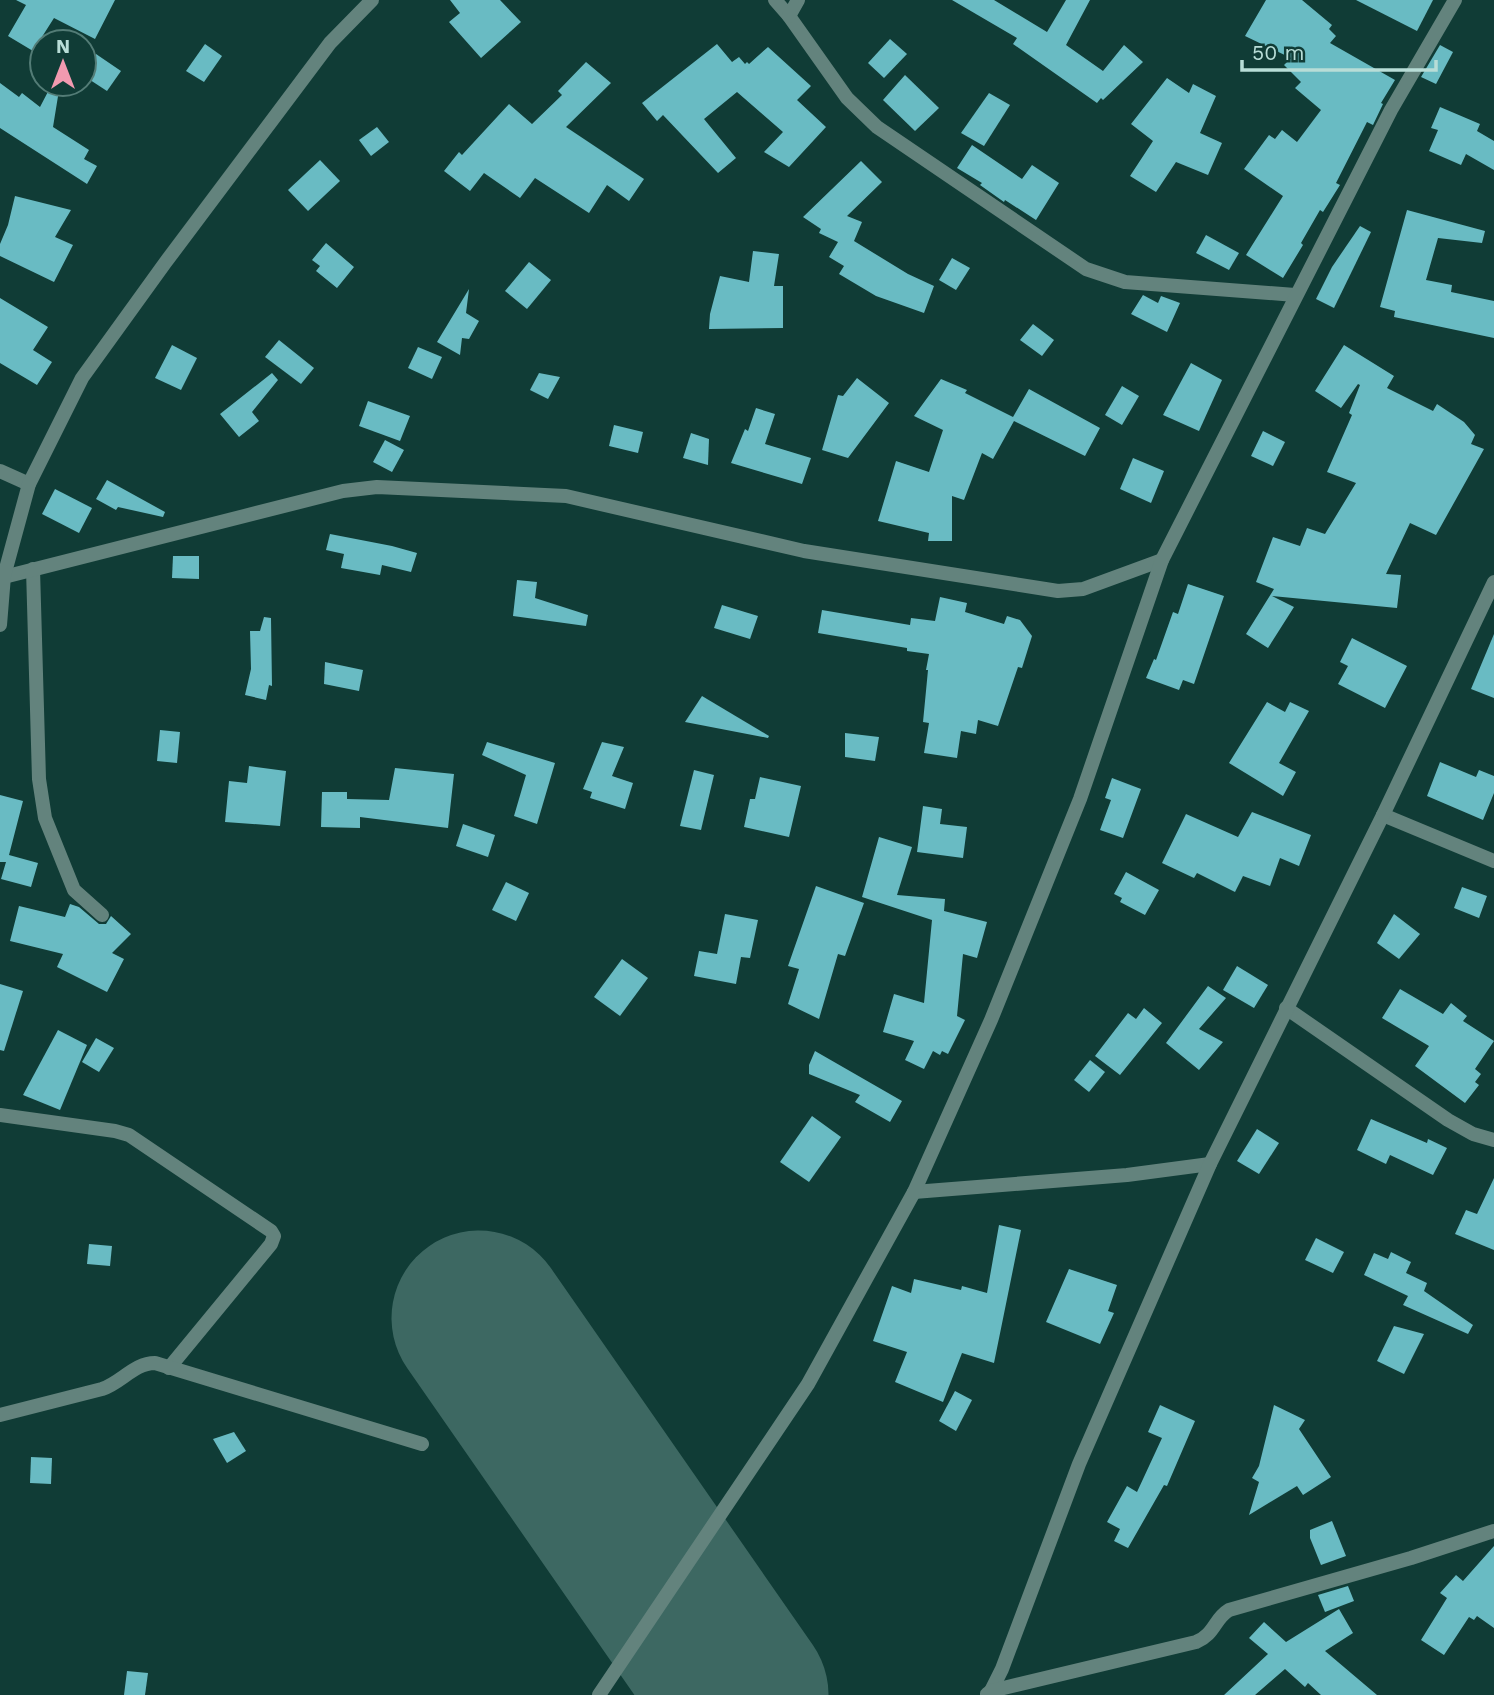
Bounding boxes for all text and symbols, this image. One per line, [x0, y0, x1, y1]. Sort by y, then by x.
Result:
north arrow [28, 28, 98, 98]
scale bar [1242, 28, 1436, 72]
text: N [56, 35, 70, 58]
text: 50 m [1252, 40, 1304, 65]

